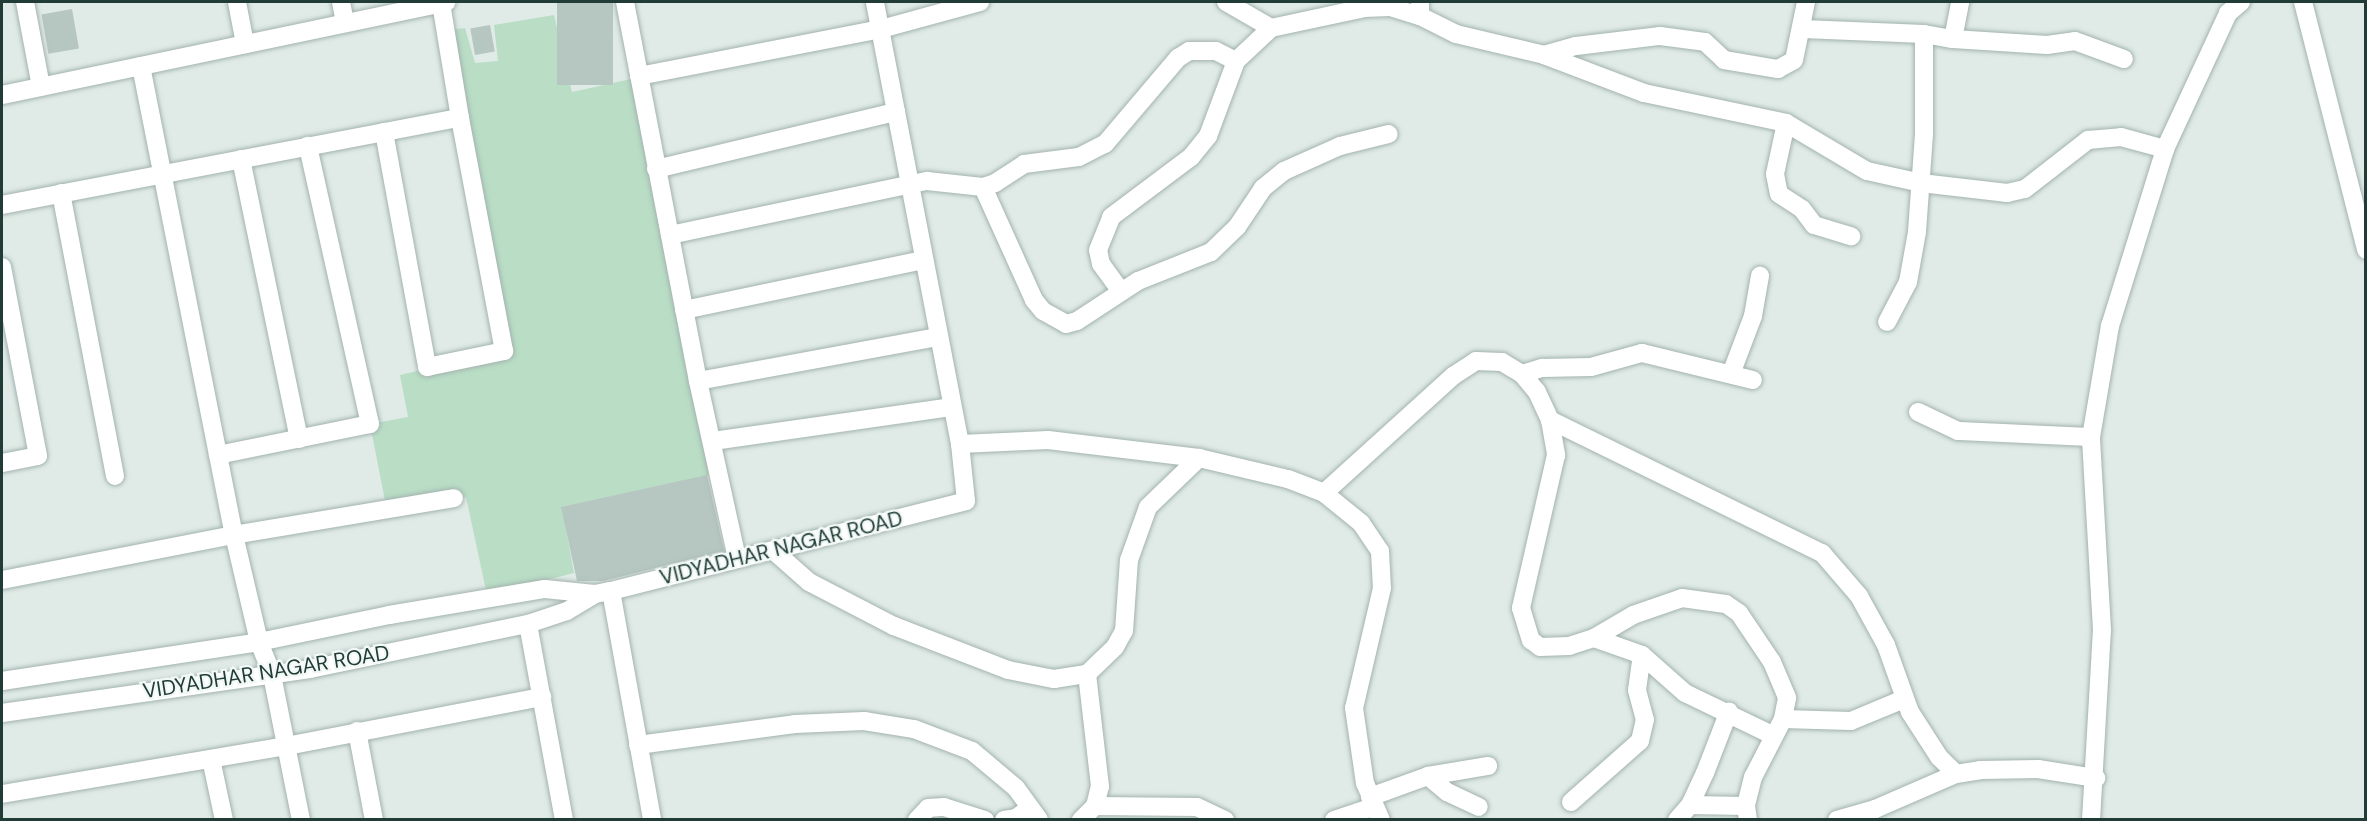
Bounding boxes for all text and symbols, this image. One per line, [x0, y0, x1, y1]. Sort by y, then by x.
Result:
street label: VIDYADHAR NAGAR ROAD [657, 506, 905, 590]
street label: VIDYADHAR NAGAR ROAD [141, 640, 391, 704]

